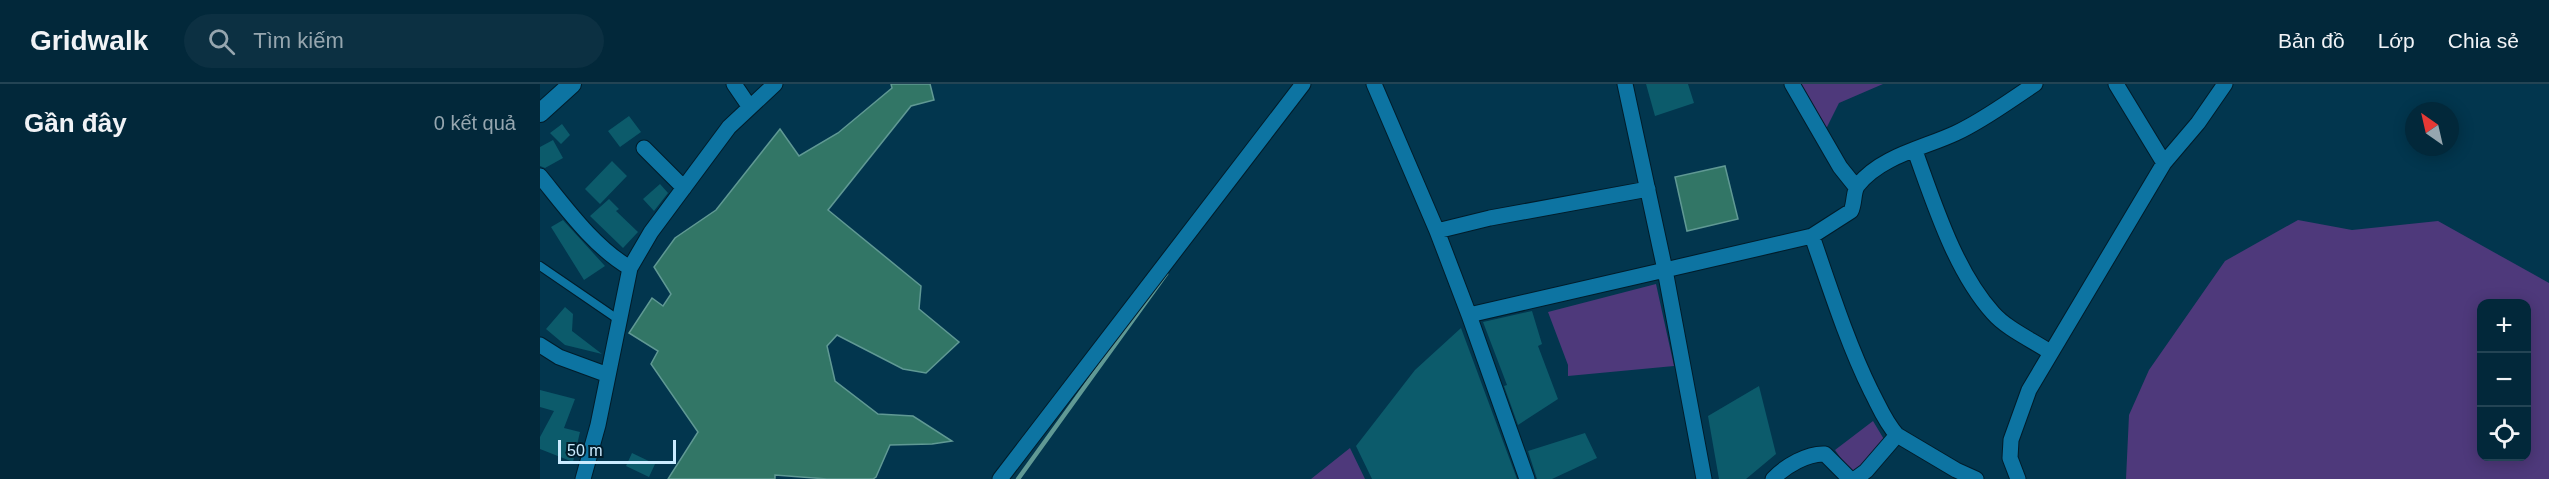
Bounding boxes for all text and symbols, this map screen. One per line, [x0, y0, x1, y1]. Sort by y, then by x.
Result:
search box [184, 14, 604, 68]
text: Gridwalk [30, 25, 148, 56]
icon: search [205, 25, 238, 58]
text: Tìm kiếm [253, 28, 344, 53]
text: Bản đồ [2278, 29, 2345, 52]
text: Lớp [2378, 29, 2415, 52]
text: Chia sẻ [2448, 29, 2519, 52]
north arrow [2405, 102, 2459, 156]
text: Gần đây [24, 108, 127, 138]
text: 0 kết quả [434, 112, 516, 134]
map controls [2477, 299, 2531, 461]
button: + [2477, 299, 2531, 353]
button: − [2477, 353, 2531, 407]
button: locate [2477, 407, 2531, 461]
scale bar [558, 437, 676, 464]
text: 50 m [567, 442, 603, 459]

